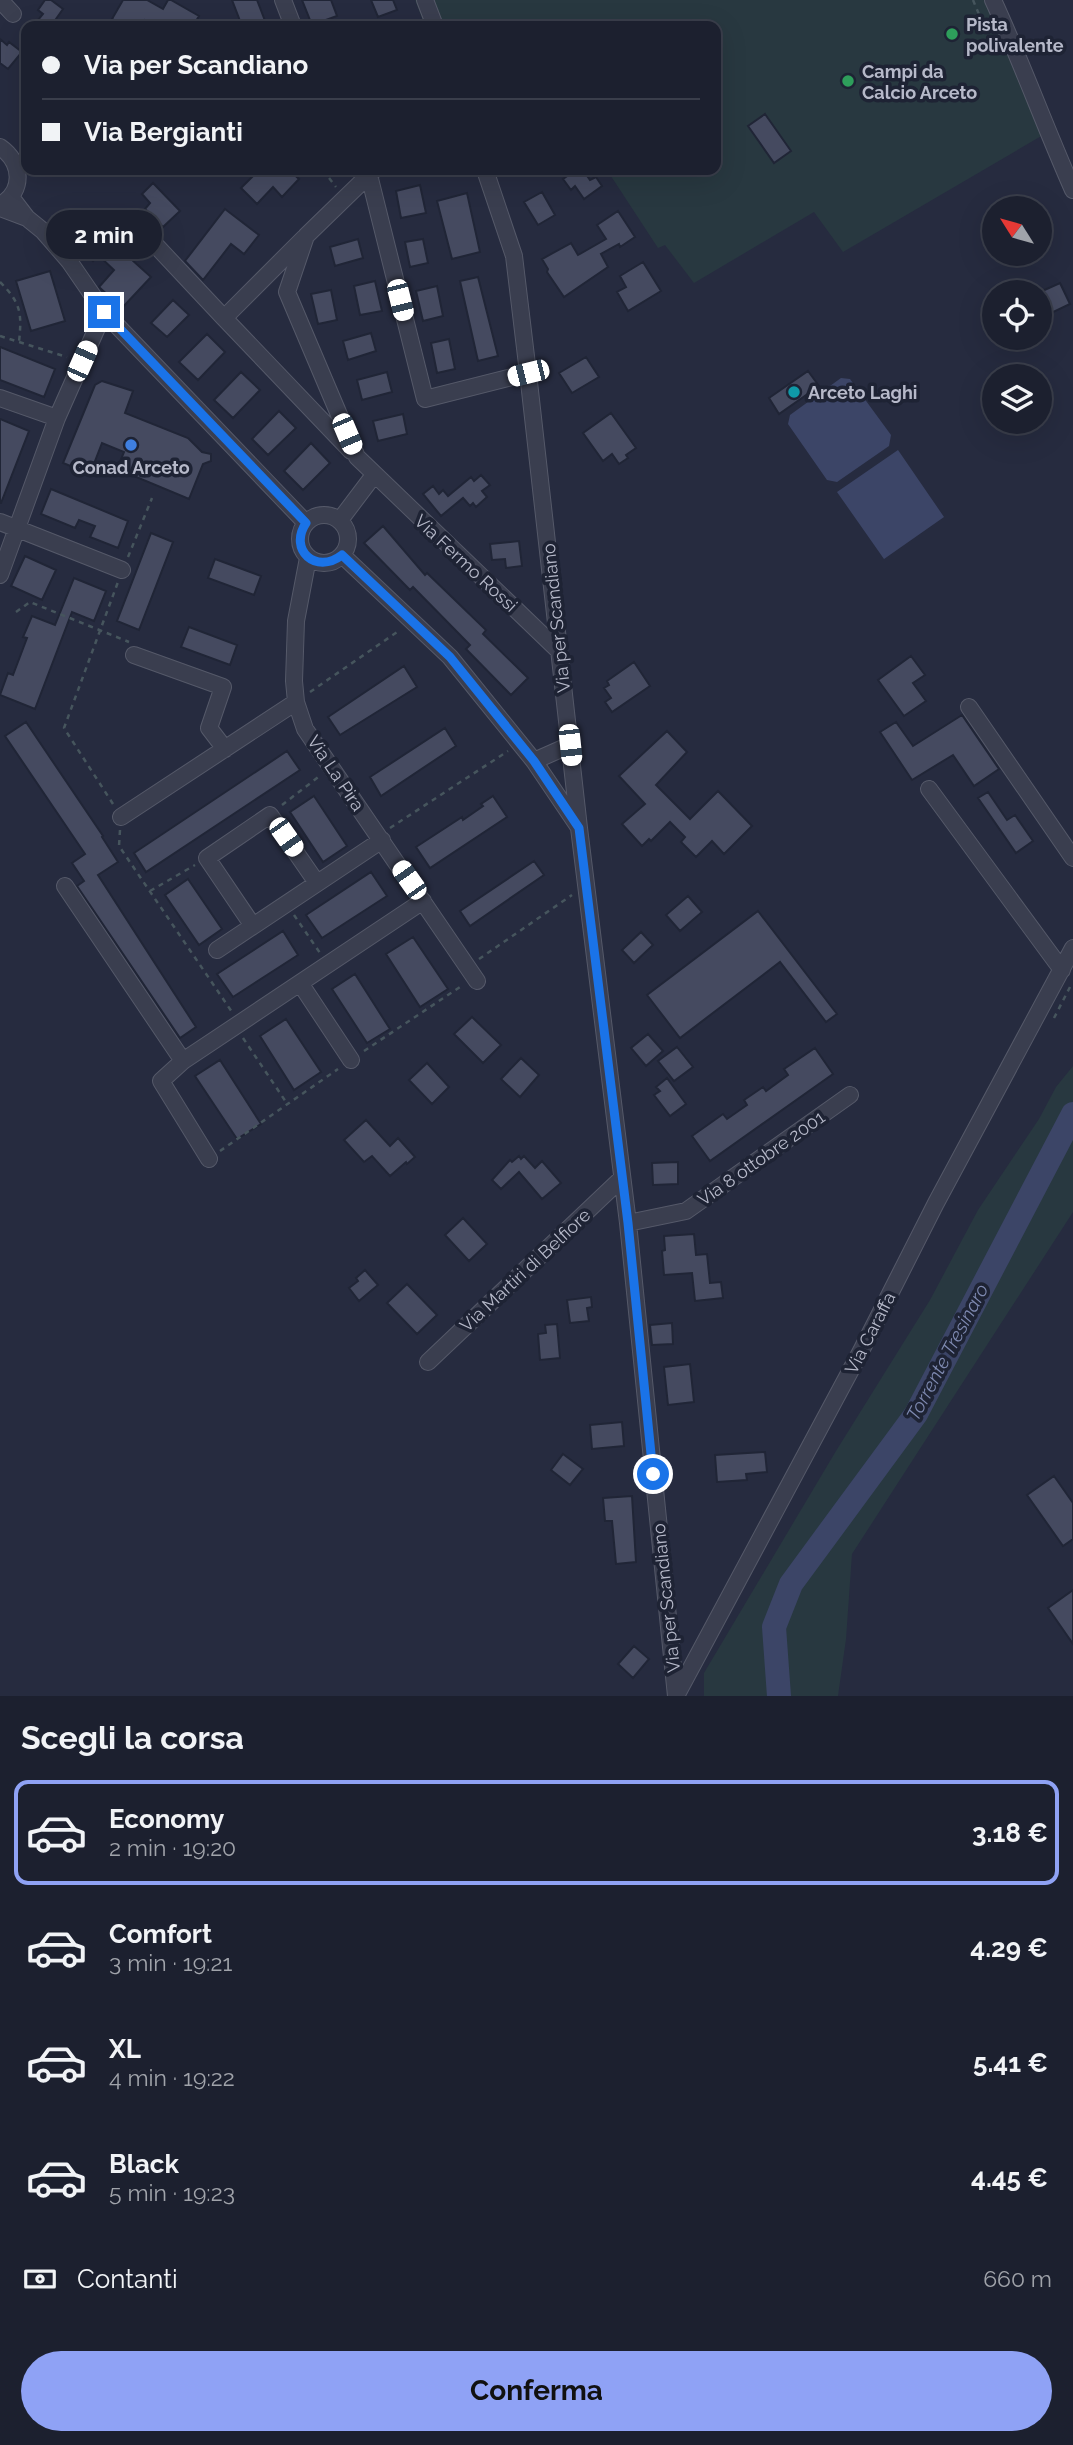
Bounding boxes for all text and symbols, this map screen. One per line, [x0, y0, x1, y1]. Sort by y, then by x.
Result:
place label: Pista polivalente [966, 14, 1064, 56]
marker: Pista polivalente [944, 26, 960, 42]
text: Via per Scandiano [84, 50, 308, 80]
place label: Campi da Calcio Arceto [862, 61, 977, 103]
marker: Campi da Calcio Arceto [840, 73, 856, 89]
text: Via Bergianti [84, 117, 243, 147]
north arrow [982, 196, 1052, 266]
map controls [982, 196, 1052, 434]
callout: 2 min [46, 210, 162, 260]
text: 2 min [74, 221, 134, 248]
car [385, 277, 416, 323]
button: locate [982, 280, 1052, 350]
route end [88, 296, 120, 328]
car [64, 338, 101, 384]
car [506, 358, 551, 388]
button: layers [982, 364, 1052, 434]
place label: Arceto Laghi [808, 382, 917, 403]
marker: Arceto Laghi [786, 384, 802, 400]
car [330, 411, 365, 457]
marker: Conad Arceto [123, 437, 139, 453]
place label: Conad Arceto [72, 457, 190, 478]
street label: Via Fermo Rossi [410, 510, 522, 616]
street label: Via per Scandiano [538, 542, 574, 694]
car [558, 723, 583, 767]
street label: Via La Pira [303, 731, 369, 815]
car [266, 814, 307, 860]
car [389, 857, 430, 903]
street label: Via 8 ottobre 2001 [693, 1106, 829, 1210]
street label: Via Martiri di Belfiore [455, 1204, 595, 1336]
water label: Torrente Tresinaro [902, 1280, 992, 1424]
street label: Via Caraffa [840, 1289, 900, 1377]
route start [637, 1458, 669, 1490]
street label: Via per Scandiano [648, 1522, 684, 1674]
text: Scegli la corsa [21, 1719, 244, 1756]
icon: car [25, 1801, 88, 1864]
text: Economy [109, 1804, 224, 1834]
text: 3.18 € [972, 1818, 1048, 1848]
text: 2 min · 19:20 [109, 1834, 236, 1861]
icon: car [25, 1916, 88, 1979]
text: Comfort [109, 1919, 212, 1949]
text: 4.29 € [970, 1933, 1048, 1963]
text: 3 min · 19:21 [109, 1949, 232, 1976]
icon: car [25, 2031, 88, 2094]
text: XL [109, 2034, 141, 2064]
text: 5.41 € [973, 2048, 1048, 2078]
text: 4 min · 19:22 [109, 2064, 235, 2091]
icon: car [25, 2146, 88, 2209]
text: Black [109, 2149, 179, 2179]
text: 4.45 € [971, 2163, 1048, 2193]
text: 5 min · 19:23 [109, 2179, 235, 2206]
icon: cash [21, 2260, 59, 2298]
text: Contanti [77, 2264, 178, 2294]
text: 660 m [983, 2265, 1052, 2292]
button: Conferma [21, 2351, 1052, 2431]

